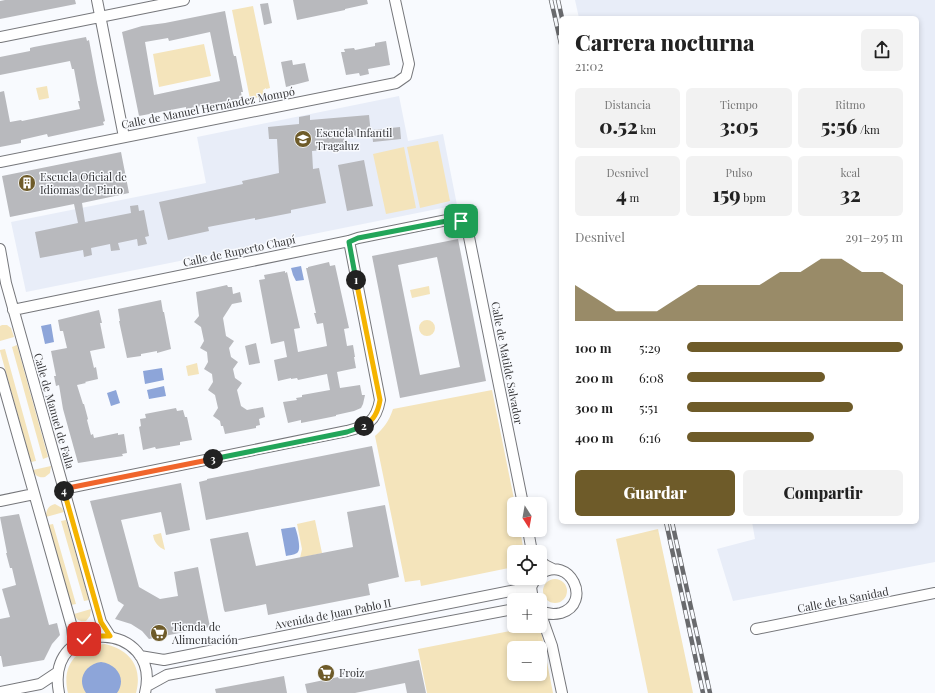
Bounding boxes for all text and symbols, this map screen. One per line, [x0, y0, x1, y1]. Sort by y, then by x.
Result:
text: Carrera nocturna [575, 27, 755, 57]
button: share [861, 29, 903, 71]
text: 21:02 [575, 57, 604, 74]
street label: Calle de Manuel Hernández Mompó [120, 83, 296, 132]
text: Distancia [605, 97, 651, 112]
text: Tiempo [720, 97, 758, 112]
text: Ritmo [835, 97, 865, 112]
text: 0.52 [599, 112, 638, 139]
text: 3:05 [720, 112, 758, 139]
text: 5:56 [821, 112, 857, 139]
text: km [638, 122, 656, 137]
text: /km [857, 122, 880, 137]
place label: Escuela Infantil Tragaluz [316, 125, 392, 153]
school or university icon: Escuela Infantil Tragaluz [293, 129, 313, 149]
text: Desnivel [607, 165, 649, 180]
text: Pulso [726, 165, 752, 180]
text: kcal [840, 165, 860, 180]
place label: Escuela Oficial de Idiomas de Pinto [40, 169, 127, 197]
building icon: Escuela Oficial de Idiomas de Pinto [17, 173, 37, 193]
text: 4 [616, 180, 627, 207]
text: 159 [712, 180, 741, 207]
text: 32 [840, 180, 861, 207]
text: m [627, 190, 639, 205]
text: bpm [741, 190, 766, 205]
pin [444, 204, 478, 238]
icon: arrive [450, 210, 472, 232]
text: Desnivel [575, 228, 625, 245]
text: 291–295 m [845, 228, 903, 245]
street label: Calle de Ruperto Chapí [181, 231, 296, 270]
pin: 1 [346, 270, 366, 290]
text: 1 [354, 272, 358, 287]
street label: Calle de Matilde Salvador [488, 300, 527, 426]
text: 100 m [575, 339, 612, 356]
text: 5:29 [639, 339, 661, 356]
street label: Calle de Manuel de Falla [31, 351, 78, 471]
text: 200 m [575, 369, 613, 386]
text: 6:08 [639, 369, 664, 386]
text: 300 m [575, 399, 613, 416]
text: 5:51 [639, 399, 658, 416]
pin: 2 [354, 416, 374, 436]
text: 2 [361, 418, 367, 433]
text: 400 m [575, 429, 613, 446]
text: 6:16 [639, 429, 661, 446]
pin: 3 [203, 449, 223, 469]
text: 3 [210, 451, 216, 466]
button: Guardar [575, 470, 735, 516]
button: Compartir [743, 470, 903, 516]
pin: 4 [54, 481, 74, 501]
text: 4 [61, 483, 67, 498]
north arrow [507, 497, 547, 537]
map controls [507, 497, 547, 681]
button: locate [507, 545, 547, 585]
street label: Calle de la Sanidad [796, 583, 890, 616]
button: + [507, 593, 547, 633]
street label: Avenida de Juan Pablo II [272, 595, 393, 632]
place label: Tienda de Alimentación [171, 619, 238, 647]
pin [67, 622, 101, 656]
supermarket icon: Tienda de Alimentación [149, 623, 169, 643]
icon: check [73, 628, 95, 650]
button: − [507, 641, 547, 681]
supermarket icon: Froiz [316, 663, 336, 683]
place label: Froiz [339, 665, 364, 680]

